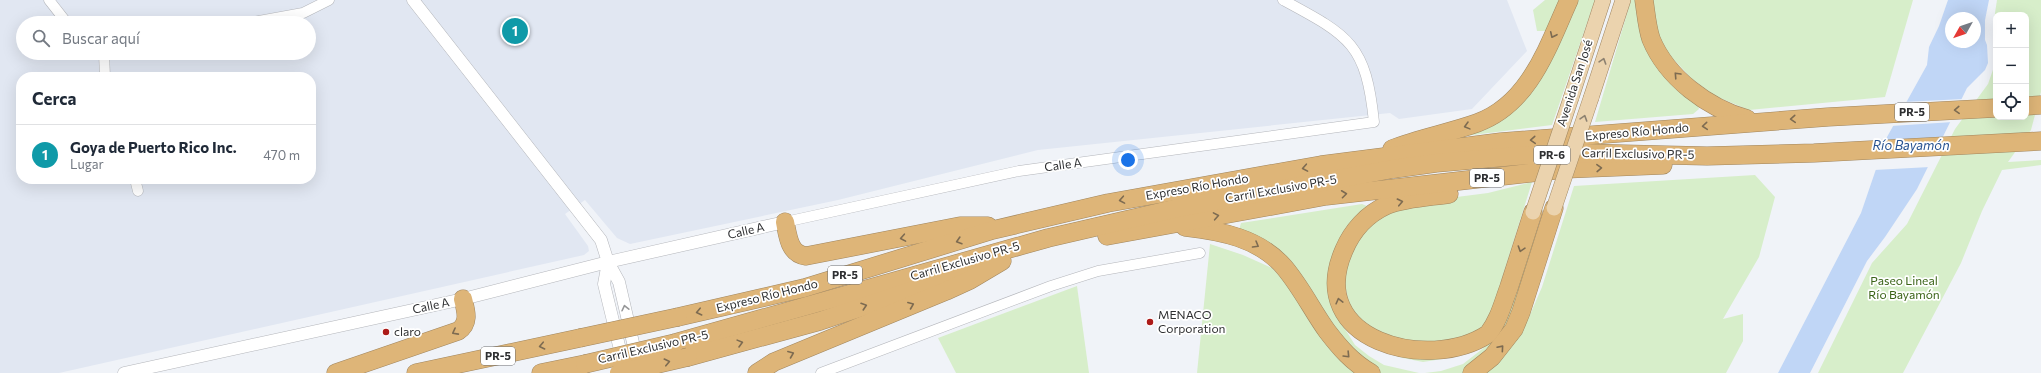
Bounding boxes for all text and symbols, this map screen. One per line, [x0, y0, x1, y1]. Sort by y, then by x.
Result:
north arrow [1945, 12, 1981, 48]
map controls [1993, 12, 2029, 120]
button: + [1993, 12, 2029, 48]
search box [16, 16, 316, 60]
pin: 1 [502, 16, 528, 46]
icon: search [30, 27, 52, 49]
text: Buscar aquí [62, 29, 140, 47]
one-way arrow [1550, 31, 1558, 39]
street label: Avenida San José [1553, 38, 1596, 128]
button: − [1993, 48, 2029, 84]
one-way arrow [1598, 58, 1607, 65]
one-way arrow [1675, 73, 1682, 80]
button: locate [1993, 84, 2029, 120]
text: Cerca [32, 88, 77, 109]
road number: PR-5 [1895, 103, 1929, 121]
one-way arrow [1954, 105, 1960, 114]
one-way arrow [1579, 115, 1588, 122]
one-way arrow [1790, 115, 1796, 124]
street label: Expreso Río Hondo [1584, 119, 1689, 143]
one-way arrow [1463, 121, 1470, 130]
one-way arrow [1702, 122, 1708, 131]
one-way arrow [1530, 135, 1536, 144]
water label: Río Bayamón [1872, 137, 1950, 153]
text: Goya de Puerto Rico Inc. [70, 138, 237, 156]
street label: Carril Exclusivo PR-5 [1581, 145, 1695, 161]
road number: PR-6 [1534, 146, 1570, 164]
text: 1 [42, 147, 48, 163]
text: 470 m [263, 147, 300, 163]
your location [1118, 150, 1138, 170]
street label: Calle A [1043, 154, 1082, 174]
text: Lugar [70, 156, 104, 172]
one-way arrow [1302, 163, 1308, 171]
one-way arrow [1596, 163, 1602, 172]
road number: PR-5 [1470, 169, 1504, 187]
street label: Expreso Río Hondo [1144, 170, 1249, 202]
street label: Carril Exclusivo PR-5 [1224, 171, 1338, 205]
one-way arrow [1341, 190, 1347, 199]
one-way arrow [1119, 196, 1125, 204]
one-way arrow [1397, 198, 1403, 206]
one-way arrow [1213, 212, 1219, 220]
street label: Calle A [726, 219, 766, 241]
one-way arrow [899, 233, 906, 242]
one-way arrow [956, 236, 963, 245]
street label: Carril Exclusivo PR-5 [909, 238, 1021, 282]
one-way arrow [1252, 241, 1259, 248]
one-way arrow [1517, 246, 1526, 253]
road number: PR-5 [828, 266, 862, 284]
park label: Paseo Lineal Río Bayamón [1868, 273, 1940, 301]
street label: Expreso Río Hondo [715, 276, 819, 314]
street label: Calle A [411, 294, 451, 316]
one-way arrow [1335, 298, 1343, 304]
one-way arrow [907, 302, 915, 310]
one-way arrow [861, 303, 868, 311]
one-way arrow [622, 305, 630, 311]
place label: MENACO Corporation [1158, 307, 1225, 335]
one-way arrow [696, 308, 702, 316]
marker: MENACO Corporation [1145, 317, 1155, 327]
place label: claro [394, 324, 421, 338]
street label: Carril Exclusivo PR-5 [596, 326, 709, 366]
marker: claro [381, 327, 391, 337]
one-way arrow [452, 327, 459, 335]
one-way arrow [736, 339, 743, 348]
one-way arrow [538, 342, 545, 350]
one-way arrow [1496, 345, 1503, 352]
road number: PR-5 [481, 347, 515, 365]
one-way arrow [1342, 350, 1349, 358]
one-way arrow [788, 351, 795, 359]
one-way arrow [664, 358, 671, 366]

